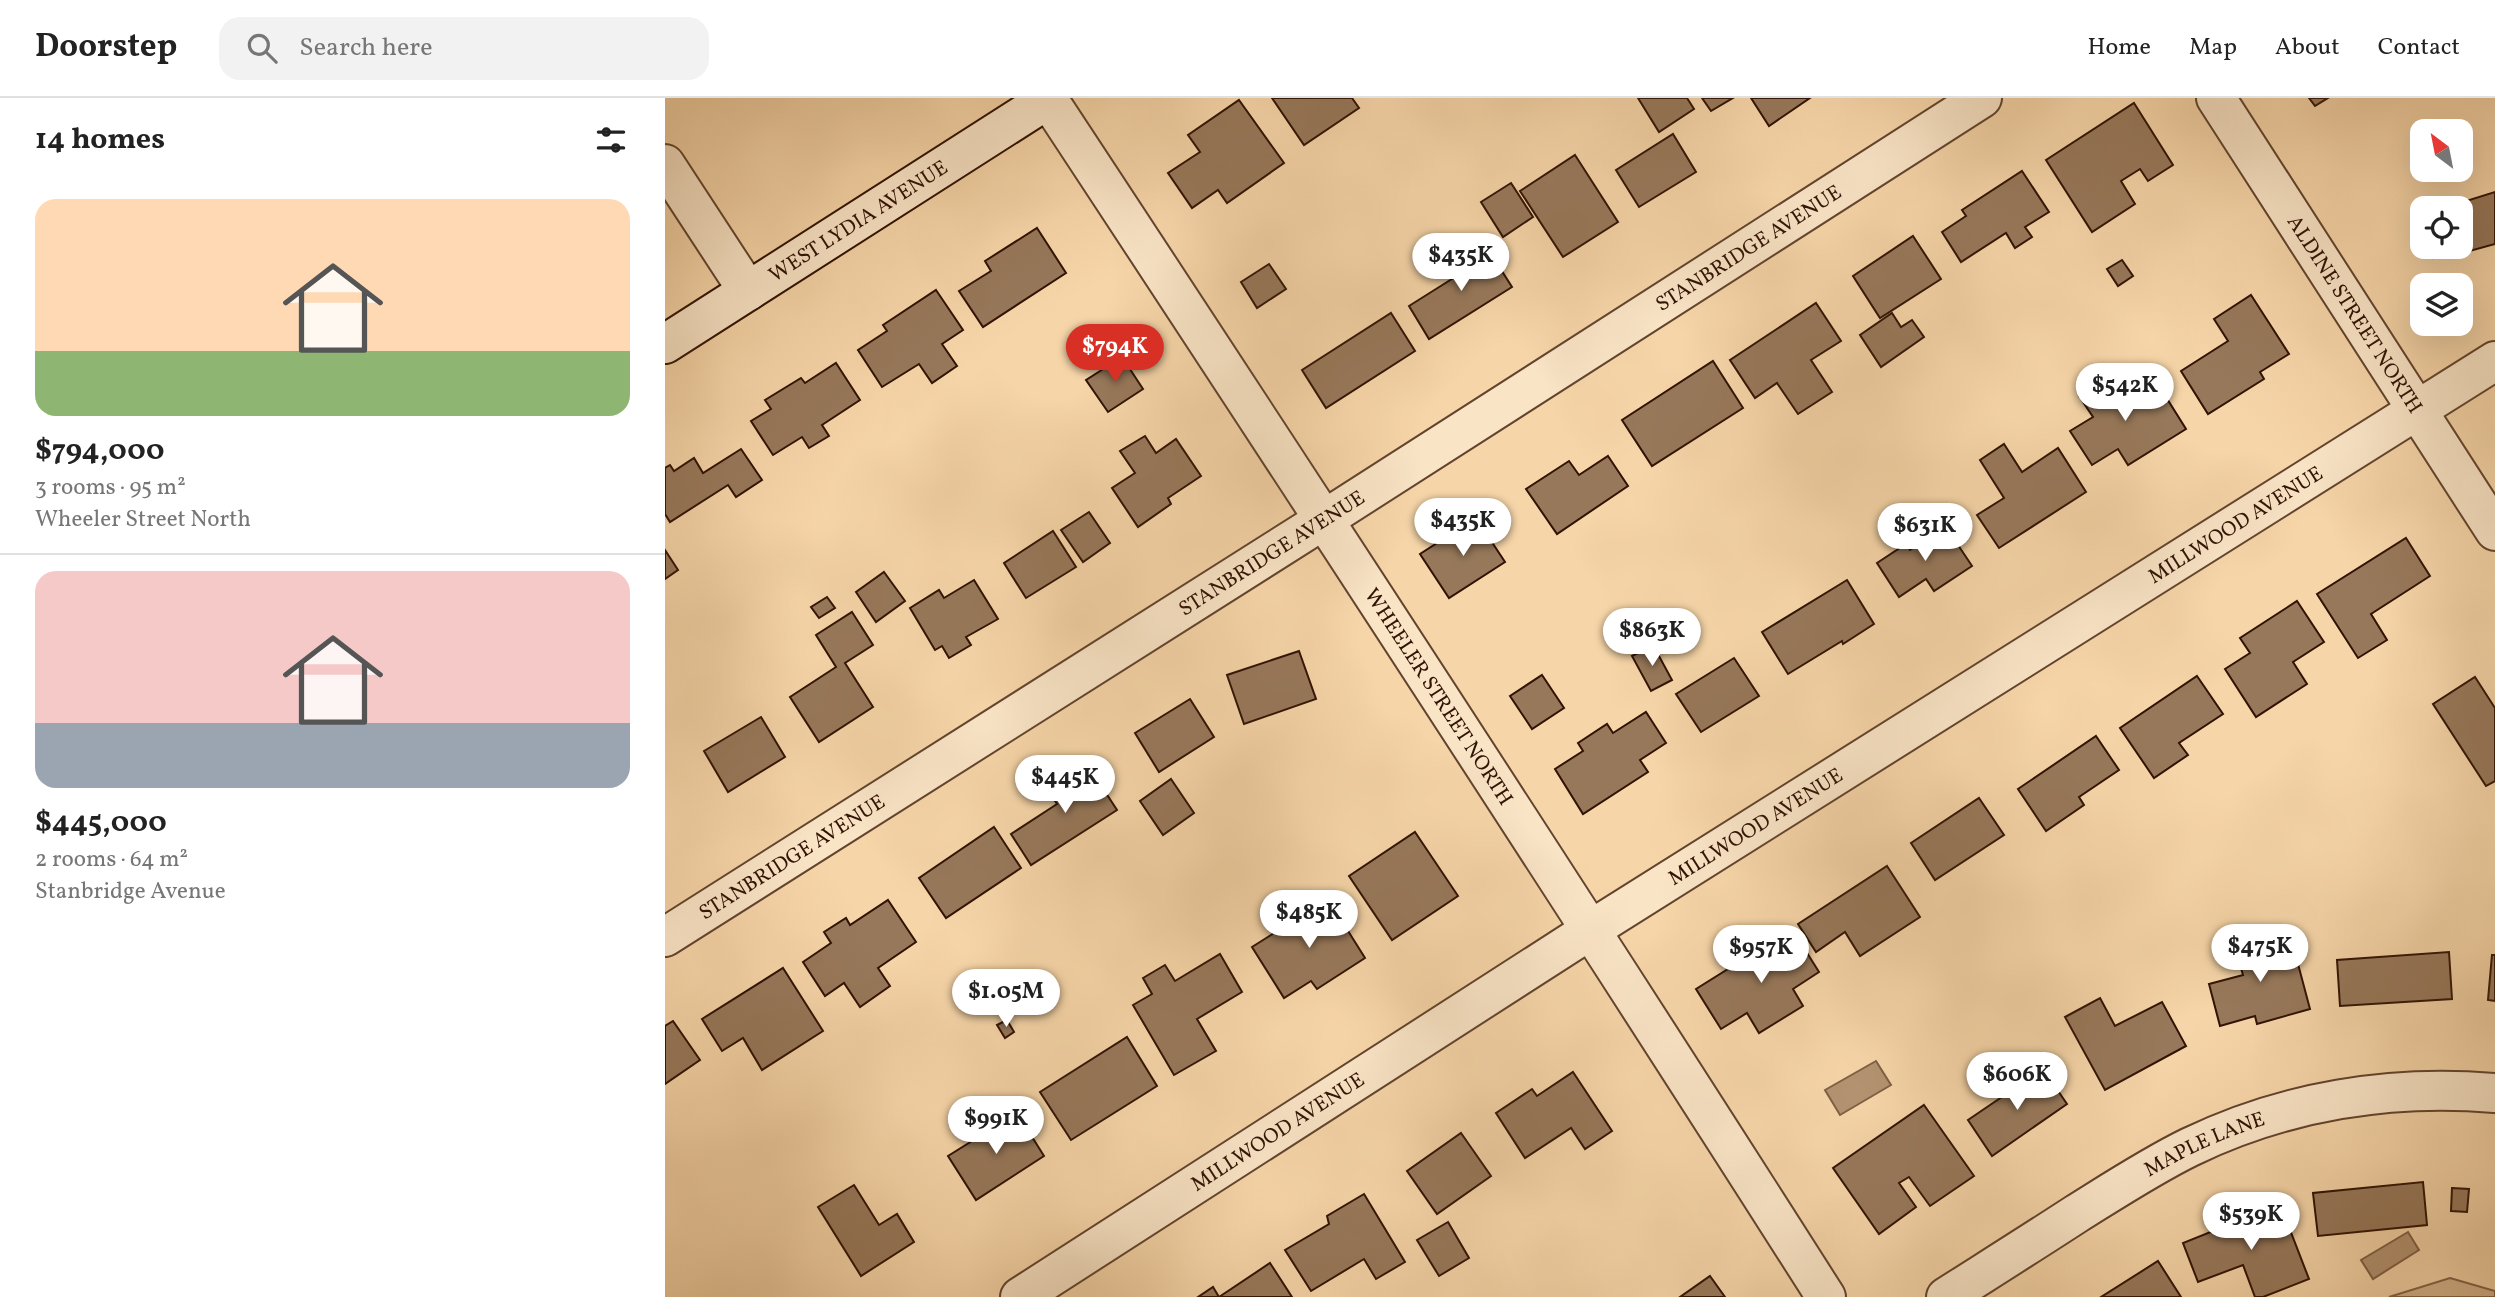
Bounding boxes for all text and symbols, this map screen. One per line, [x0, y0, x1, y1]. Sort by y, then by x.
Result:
search box [219, 17, 709, 80]
text: Doorstep [35, 25, 177, 71]
icon: search [243, 29, 281, 67]
text: Search here [299, 30, 433, 66]
text: Home [2087, 31, 2151, 65]
text: Map [2189, 31, 2237, 65]
text: About [2275, 31, 2340, 65]
text: Contact [2378, 31, 2460, 65]
text: 14 homes [35, 119, 165, 161]
north arrow [2410, 119, 2473, 182]
map controls [2410, 119, 2473, 336]
icon: filters [592, 121, 630, 159]
street label: WEST LYDIA AVENUE [764, 154, 954, 290]
street label: STANBRIDGE AVENUE [1651, 179, 1848, 319]
button: locate [2410, 196, 2473, 259]
street label: ALDINE STREET NORTH [2279, 210, 2429, 420]
pin: $435K [1412, 234, 1510, 293]
text: $435K [1428, 240, 1494, 272]
icon: home [270, 245, 396, 371]
button: layers [2410, 273, 2473, 336]
pin: $794K [1066, 324, 1164, 384]
text: $794K [1082, 331, 1148, 363]
pin: $542K [2076, 364, 2174, 423]
text: $542K [2092, 370, 2158, 402]
text: $794,000 [35, 430, 164, 472]
street label: MILLWOOD AVENUE [2143, 460, 2329, 592]
text: 3 rooms · 95 m² [35, 472, 186, 504]
street label: STANBRIDGE AVENUE [1174, 484, 1371, 624]
pin: $435K [1414, 498, 1512, 558]
text: Wheeler Street North [35, 504, 251, 536]
pin: $631K [1876, 504, 1974, 563]
text: $435K [1430, 505, 1496, 537]
text: $631K [1894, 510, 1956, 542]
street label: WHEELER STREET NORTH [1356, 583, 1519, 812]
pin: $863K [1603, 608, 1701, 668]
text: $863K [1619, 615, 1685, 647]
icon: home [270, 617, 396, 743]
pin: $445K [1016, 756, 1114, 815]
text: $445K [1031, 762, 1099, 794]
street label: MILLWOOD AVENUE [1663, 762, 1849, 893]
street label: STANBRIDGE AVENUE [694, 788, 891, 928]
text: $445,000 [35, 802, 167, 844]
text: 2 rooms · 64 m² [35, 844, 188, 876]
text: Stanbridge Avenue [35, 876, 226, 908]
pin: $485K [1260, 890, 1358, 950]
text: $485K [1276, 897, 1342, 929]
pin: $475K [2211, 924, 2309, 984]
pin: $957K [1712, 926, 1810, 985]
text: $475K [2227, 931, 2293, 963]
text: $957K [1729, 932, 1793, 964]
pin: $1.05M [949, 970, 1063, 1029]
text: $1.05M [968, 976, 1044, 1008]
pin: $606K [1968, 1052, 2066, 1112]
text: $606K [1982, 1059, 2052, 1091]
street label: MILLWOOD AVENUE [1186, 1066, 1371, 1199]
pin: $991K [947, 1096, 1045, 1156]
text: $991K [964, 1103, 1028, 1135]
street label: MAPLE LANE [2139, 1105, 2269, 1185]
pin: $539K [2202, 1192, 2300, 1252]
text: $539K [2219, 1199, 2283, 1231]

